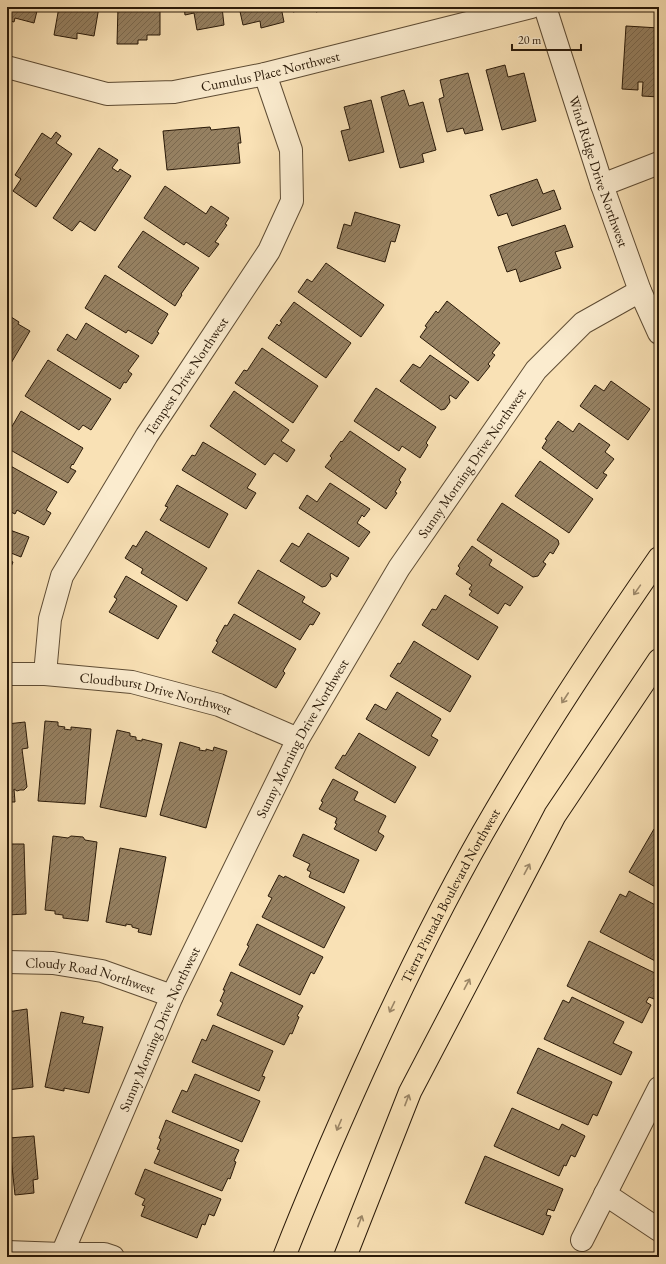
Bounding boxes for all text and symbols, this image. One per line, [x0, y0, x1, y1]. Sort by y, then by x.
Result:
scale bar [512, 26, 581, 52]
text: 20 m [518, 32, 542, 48]
street label: Cumulus Place Northwest [199, 46, 342, 95]
street label: Wind Ridge Drive Northwest [565, 93, 633, 250]
street label: Tempest Drive Northwest [140, 313, 232, 439]
street label: Sunny Morning Drive Northwest [413, 384, 530, 542]
one-way arrow [633, 584, 641, 595]
street label: Sunny Morning Drive Northwest [252, 655, 353, 821]
street label: Cloudburst Drive Northwest [79, 668, 236, 719]
one-way arrow [560, 692, 568, 704]
street label: Tierra Pintada Boulevard Northwest [397, 804, 504, 986]
one-way arrow [524, 863, 531, 875]
street label: Sunny Morning Drive Northwest [115, 943, 204, 1114]
street label: Cloudy Road Northwest [25, 953, 158, 999]
one-way arrow [464, 978, 471, 990]
one-way arrow [388, 1001, 396, 1013]
one-way arrow [404, 1094, 412, 1106]
one-way arrow [334, 1119, 342, 1131]
one-way arrow [356, 1215, 364, 1227]

